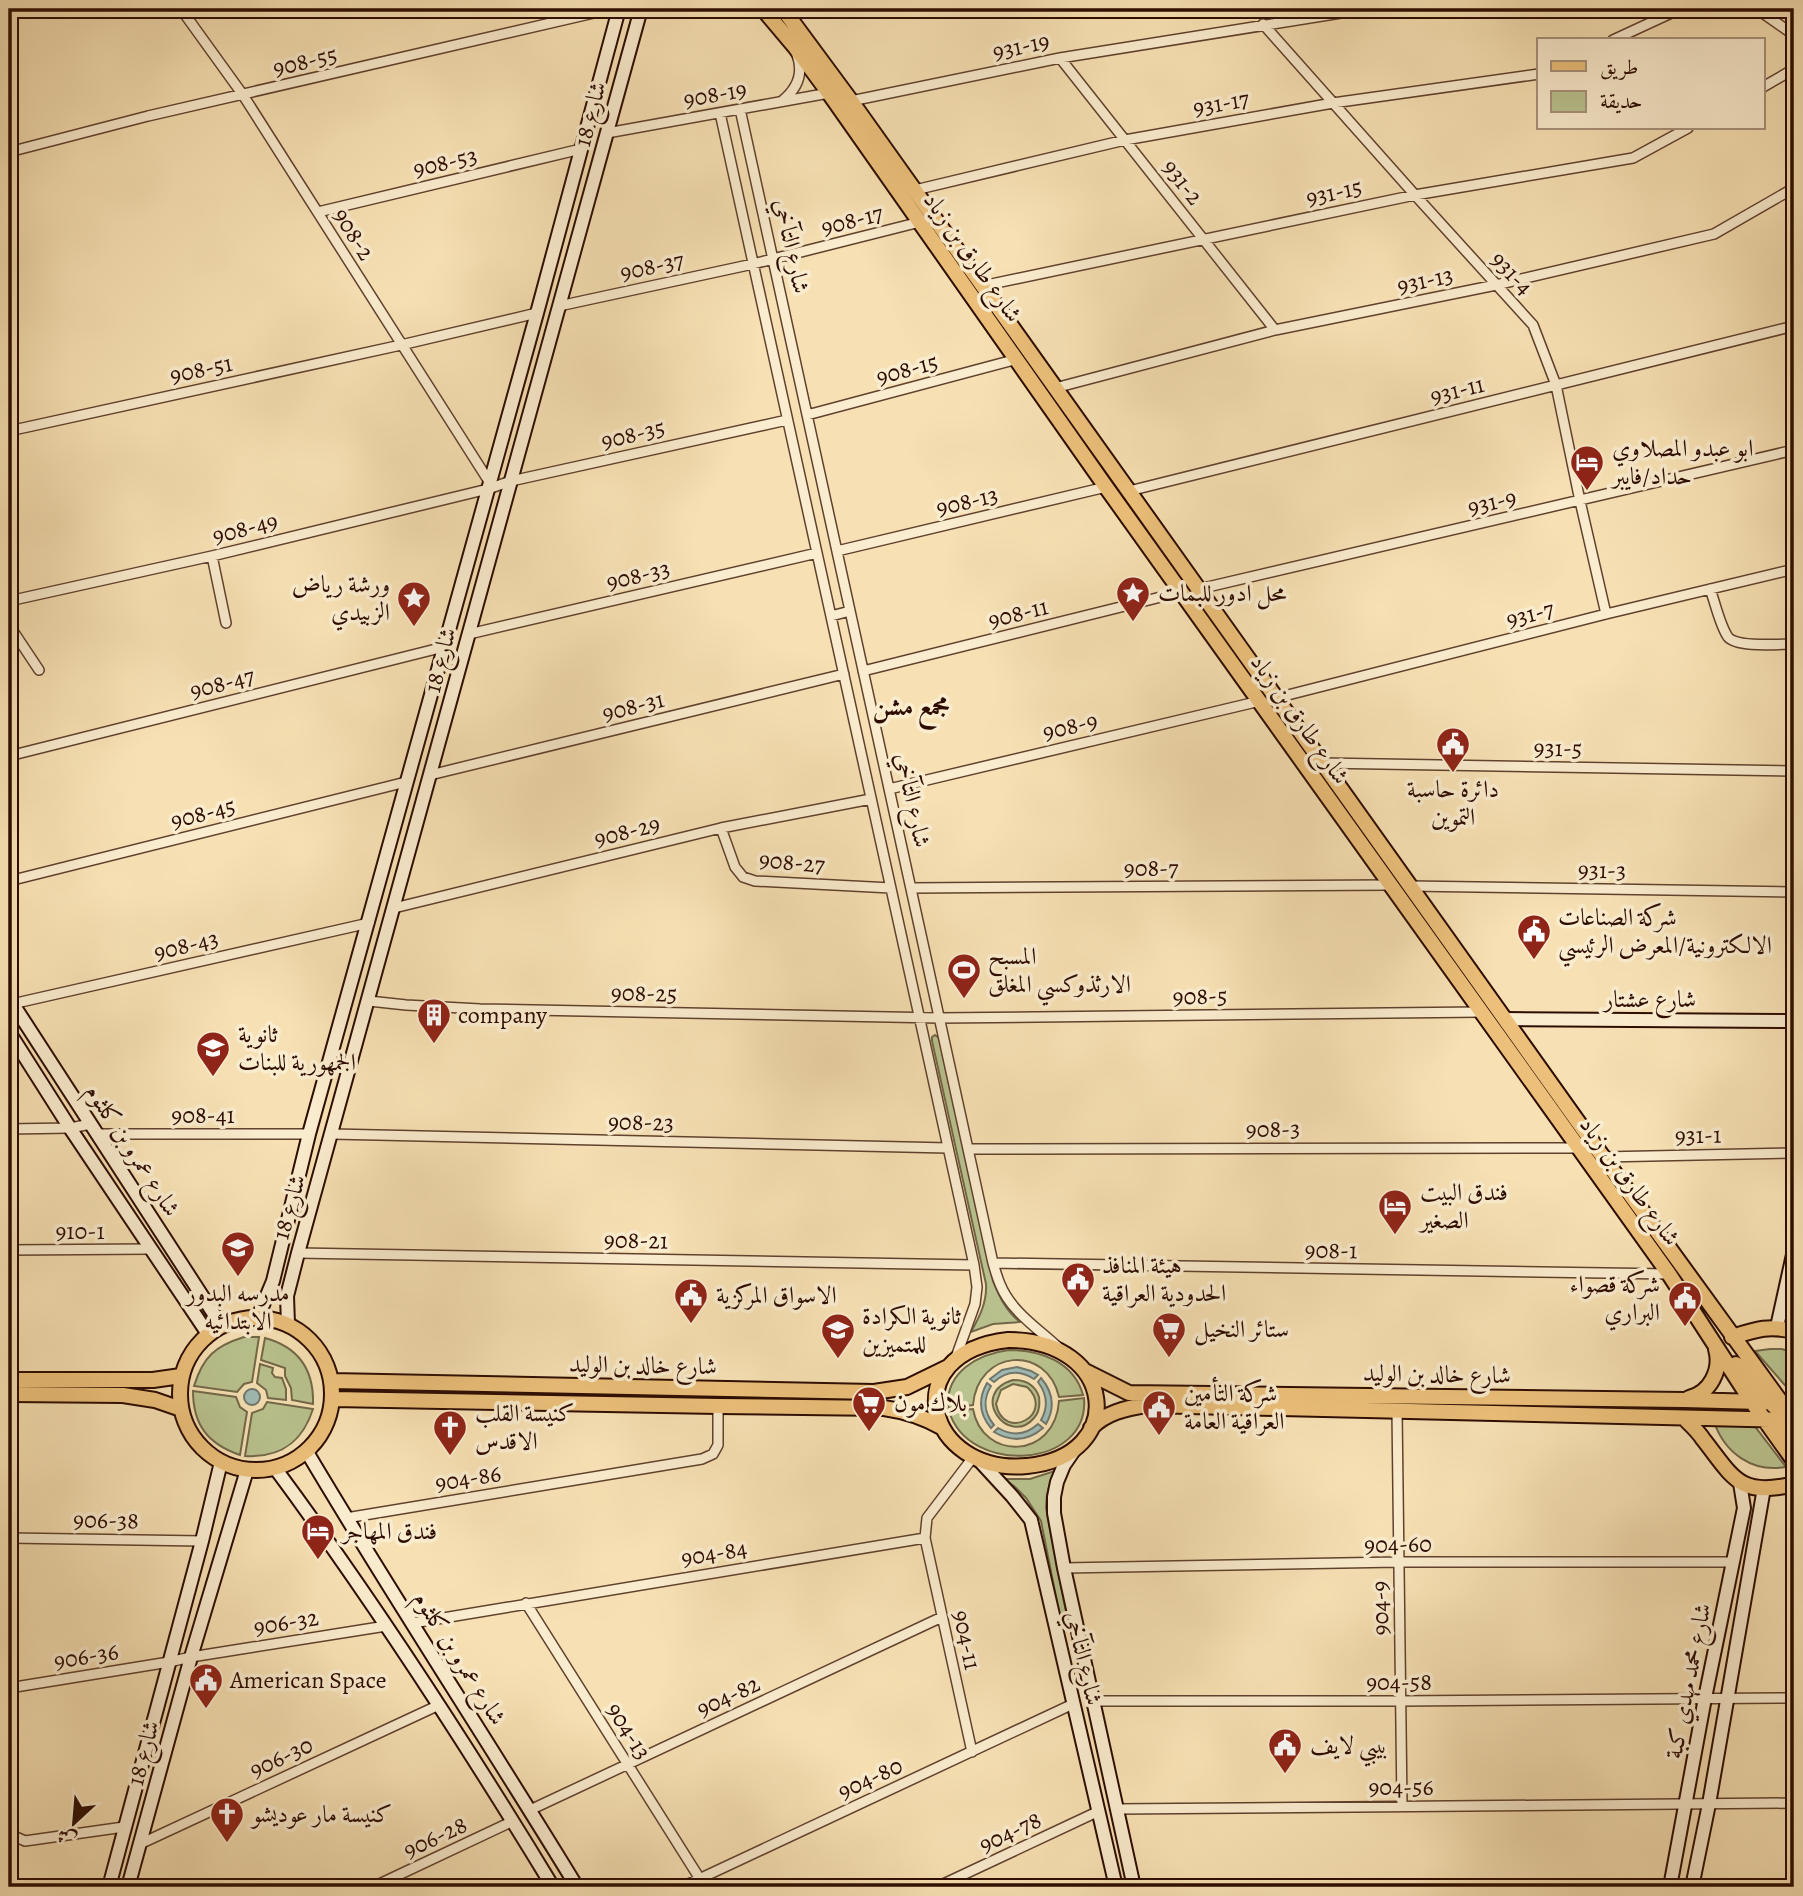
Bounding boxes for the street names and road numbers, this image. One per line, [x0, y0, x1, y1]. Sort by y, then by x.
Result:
street label: 931-19 [990, 24, 1052, 68]
street label: 908-55 [270, 38, 340, 84]
street label: 908-19 [681, 73, 749, 115]
street label: شارع 18 [566, 78, 618, 151]
street label: 931-17 [1190, 82, 1253, 124]
street label: 908-53 [410, 139, 480, 185]
street label: 931-2 [1155, 153, 1211, 211]
street label: 931-15 [1303, 170, 1365, 214]
street label: شارع طارق بن زياد [913, 185, 1030, 331]
street label: شارع التآخي [762, 196, 818, 297]
street label: 908-17 [818, 197, 887, 243]
street label: 908-2 [326, 202, 382, 266]
street label: 908-37 [617, 243, 688, 288]
street label: 931-4 [1484, 244, 1541, 302]
street label: 931-13 [1394, 258, 1456, 302]
street label: 908-15 [872, 345, 942, 393]
street label: 908-51 [167, 347, 235, 391]
street label: 931-11 [1427, 368, 1487, 412]
street label: 908-35 [598, 411, 668, 457]
street label: 908-13 [933, 478, 1001, 524]
street label: 931-9 [1464, 481, 1520, 523]
street label: 908-49 [209, 504, 281, 552]
street label: 908-33 [603, 552, 673, 598]
street label: 908-11 [985, 590, 1051, 636]
street label: 931-7 [1503, 592, 1558, 635]
street label: شارع 18 [416, 624, 468, 697]
street label: شارع طارق بن زياد [1240, 647, 1357, 793]
street label: 908-47 [186, 659, 258, 706]
street label: 908-31 [599, 683, 667, 729]
street label: 908-9 [1039, 704, 1101, 748]
street label: 931-5 [1533, 732, 1583, 764]
street label: شارع التآخي [883, 750, 939, 851]
street label: 908-45 [167, 790, 239, 836]
street label: 908-29 [591, 807, 663, 855]
street label: 908-27 [758, 843, 827, 881]
street label: 908-7 [1124, 852, 1179, 884]
street label: 931-3 [1578, 854, 1626, 886]
street label: 908-43 [151, 922, 221, 968]
street label: 908-25 [611, 976, 677, 1010]
street label: 908-5 [1172, 980, 1228, 1012]
street label: شارع عشتار [1602, 983, 1696, 1019]
street label: شارع عمرو بن كلثوم [74, 1077, 188, 1225]
street label: 908-41 [171, 1099, 235, 1131]
street label: 908-23 [608, 1105, 674, 1139]
street label: شارع طارق بن زياد [1569, 1110, 1688, 1254]
street label: 908-3 [1246, 1113, 1300, 1145]
street label: 931-1 [1674, 1119, 1722, 1151]
street label: شارع 18 [264, 1171, 317, 1244]
street label: 910-1 [55, 1215, 105, 1247]
street label: 908-21 [604, 1223, 668, 1257]
street label: 908-1 [1304, 1234, 1358, 1266]
street label: شارع خالد بن الوليد [569, 1348, 717, 1386]
street label: شارع خالد بن الوليد [1363, 1357, 1511, 1395]
street label: 904-86 [433, 1457, 503, 1499]
street label: 906-38 [73, 1503, 139, 1537]
street label: 904-60 [1364, 1527, 1432, 1561]
street label: 904-84 [679, 1532, 749, 1574]
street label: 904-9 [1364, 1580, 1396, 1636]
street label: شارع عمرو بن كلثوم [402, 1585, 514, 1734]
street label: شارع محمد مهدي كبة [1657, 1600, 1723, 1762]
street label: 906-32 [251, 1601, 321, 1643]
street label: 904-11 [945, 1607, 989, 1673]
street label: شارع التآخي [1054, 1608, 1110, 1709]
street label: 906-36 [51, 1635, 121, 1677]
street label: 904-58 [1366, 1666, 1432, 1698]
street label: 904-82 [691, 1667, 765, 1725]
street label: 904-13 [599, 1696, 659, 1766]
street label: شارع 18 [119, 1717, 171, 1790]
street label: 906-30 [244, 1728, 318, 1786]
street label: 904-80 [832, 1749, 908, 1807]
street label: 904-56 [1368, 1771, 1434, 1803]
street label: 904-78 [974, 1804, 1046, 1860]
street label: 906-28 [398, 1808, 472, 1866]

